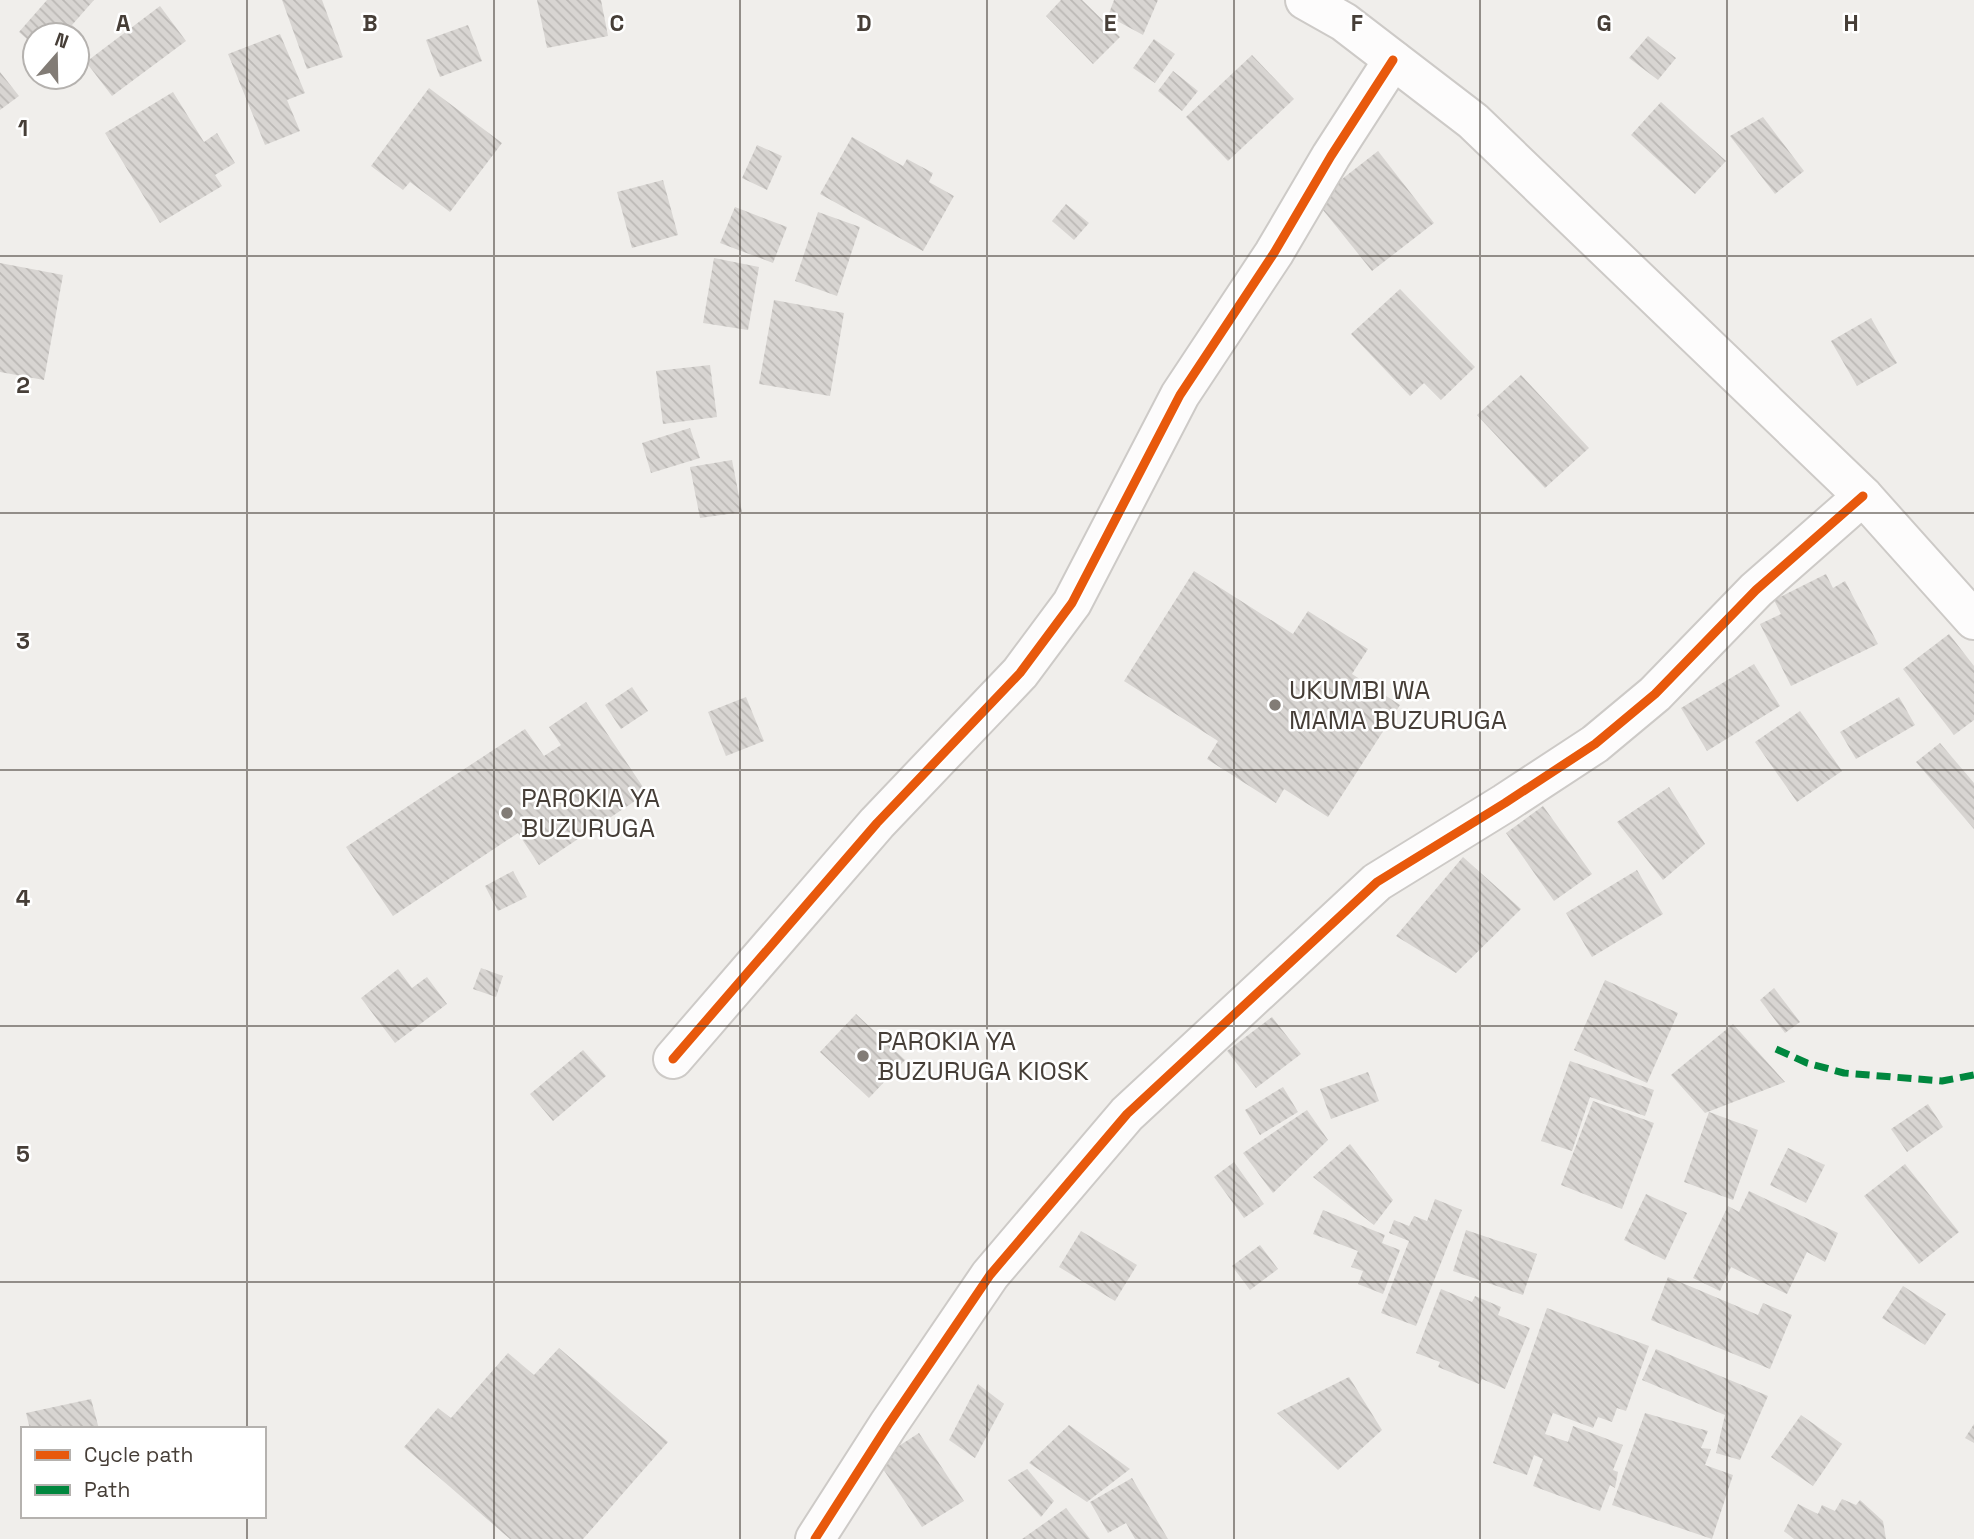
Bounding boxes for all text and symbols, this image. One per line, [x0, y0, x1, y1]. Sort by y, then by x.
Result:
text: A [116, 8, 131, 38]
text: B [362, 8, 378, 38]
text: C [610, 8, 624, 38]
text: D [856, 8, 872, 38]
text: E [1104, 8, 1116, 38]
text: F [1351, 8, 1363, 38]
text: G [1596, 8, 1612, 38]
text: H [1843, 8, 1859, 38]
north arrow [21, 21, 91, 91]
text: N [51, 27, 72, 54]
text: 1 [18, 113, 28, 143]
text: 2 [16, 370, 30, 400]
text: 3 [16, 626, 30, 656]
place label: UKUMBI WA MAMA BUZURUGA [1289, 673, 1507, 737]
marker: UKUMBI WA MAMA BUZURUGA [1267, 697, 1283, 713]
place label: PAROKIA YA BUZURUGA [521, 781, 660, 845]
marker: PAROKIA YA BUZURUGA [499, 805, 515, 821]
text: 4 [16, 883, 31, 913]
place label: PAROKIA YA BUZURUGA KIOSK [877, 1024, 1089, 1088]
marker: PAROKIA YA BUZURUGA KIOSK [855, 1048, 871, 1064]
text: 5 [16, 1139, 30, 1169]
legend [21, 1427, 266, 1518]
text: Cycle path [84, 1441, 193, 1468]
text: Path [84, 1476, 130, 1503]

